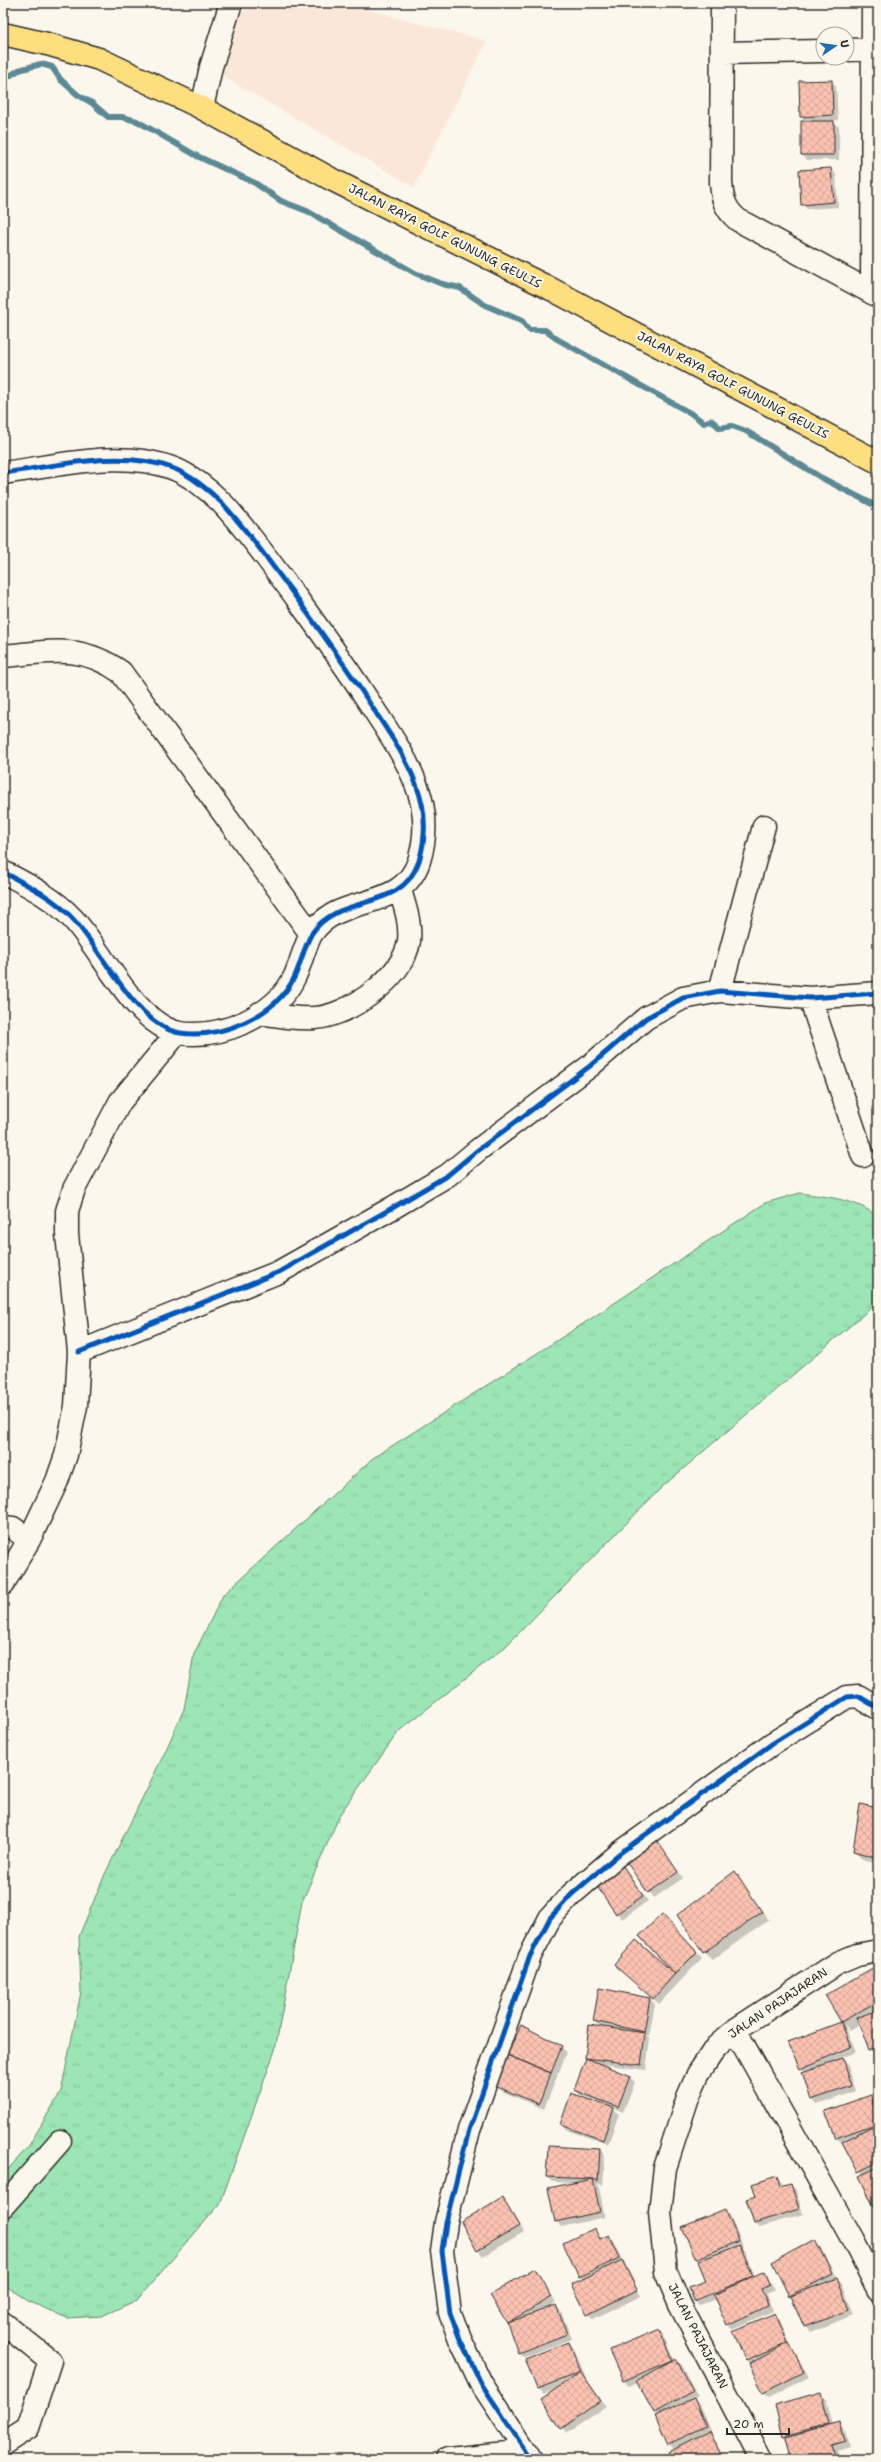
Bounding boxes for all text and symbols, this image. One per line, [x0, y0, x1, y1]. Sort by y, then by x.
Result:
north arrow [815, 26, 855, 66]
text: U [836, 39, 852, 49]
street label: JALAN RAYA GOLF GUNUNG GEULIS [346, 180, 545, 292]
street label: JALAN RAYA GOLF GUNUNG GEULIS [634, 328, 832, 443]
street label: JALAN PAJAJARAN [725, 1964, 831, 2042]
street label: JALAN PAJAJARAN [664, 2281, 732, 2391]
scale bar [727, 2410, 789, 2436]
text: 20 m [733, 2416, 764, 2432]

